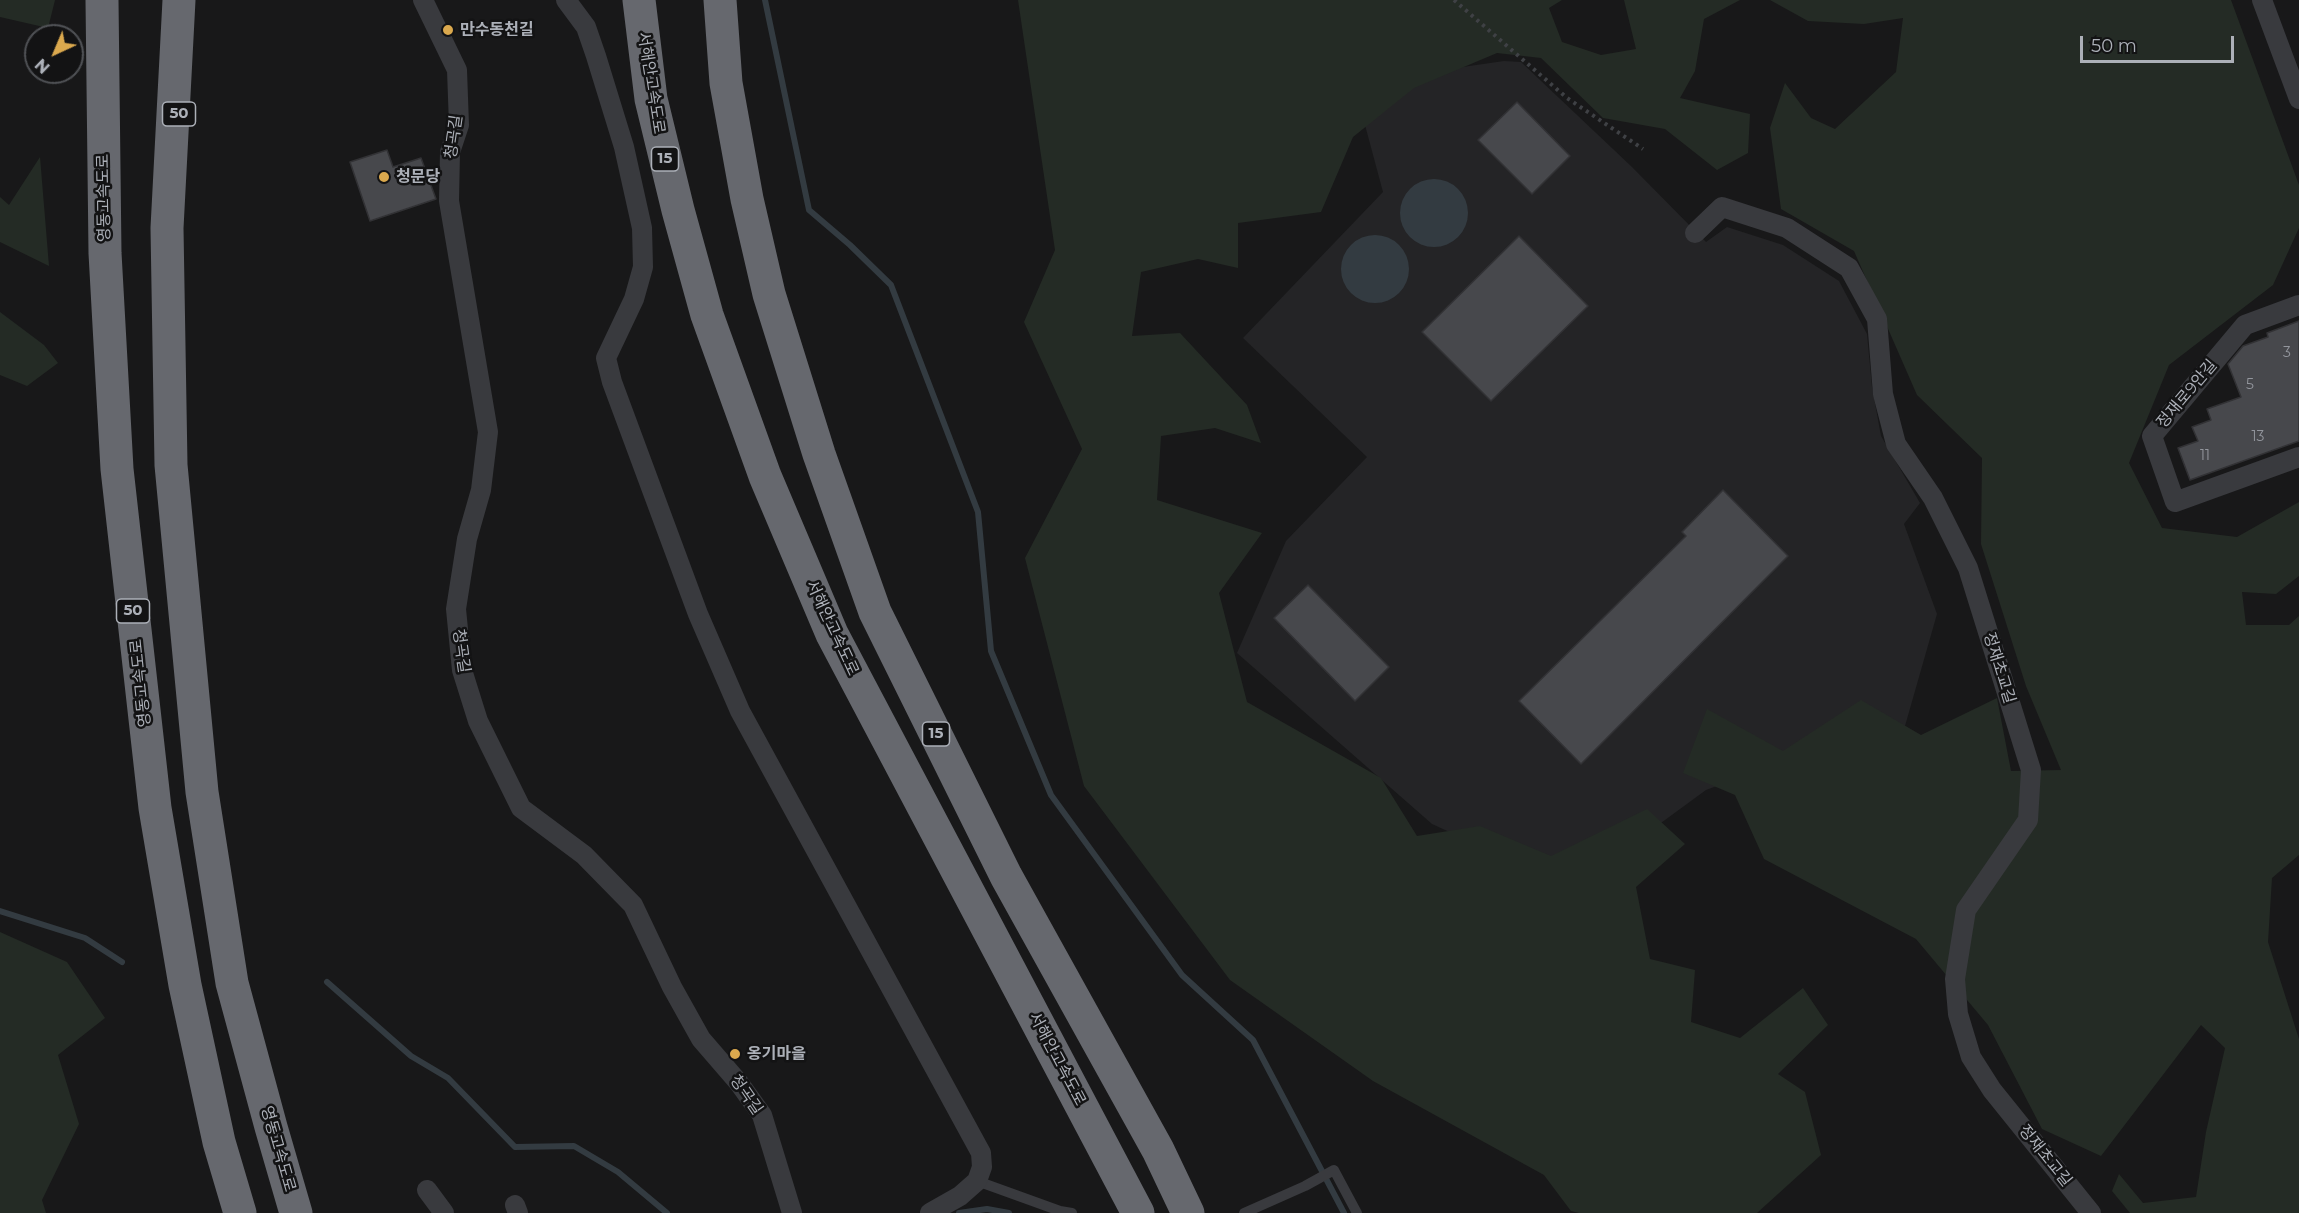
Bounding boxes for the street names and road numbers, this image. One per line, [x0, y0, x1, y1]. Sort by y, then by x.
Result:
street label: 서해안고속도로 [633, 31, 669, 135]
road number: 50 [162, 102, 195, 126]
street label: 청곡길 [441, 114, 467, 160]
road number: 15 [652, 147, 678, 171]
street label: 영동고속도로 [94, 154, 114, 242]
street label: 정재로9안길 [2153, 356, 2221, 432]
street label: 서해안고속도로 [802, 577, 862, 679]
road number: 50 [116, 599, 150, 623]
street label: 청곡길 [448, 628, 474, 674]
street label: 정재초교길 [1979, 630, 2019, 706]
street label: 영동고속도로 [127, 638, 155, 728]
road number: 15 [922, 722, 950, 746]
street label: 서해안고속도로 [1024, 1009, 1090, 1109]
street label: 청곡길 [725, 1071, 767, 1119]
street label: 영동고속도로 [257, 1104, 299, 1194]
street label: 정재초교길 [2014, 1121, 2076, 1191]

